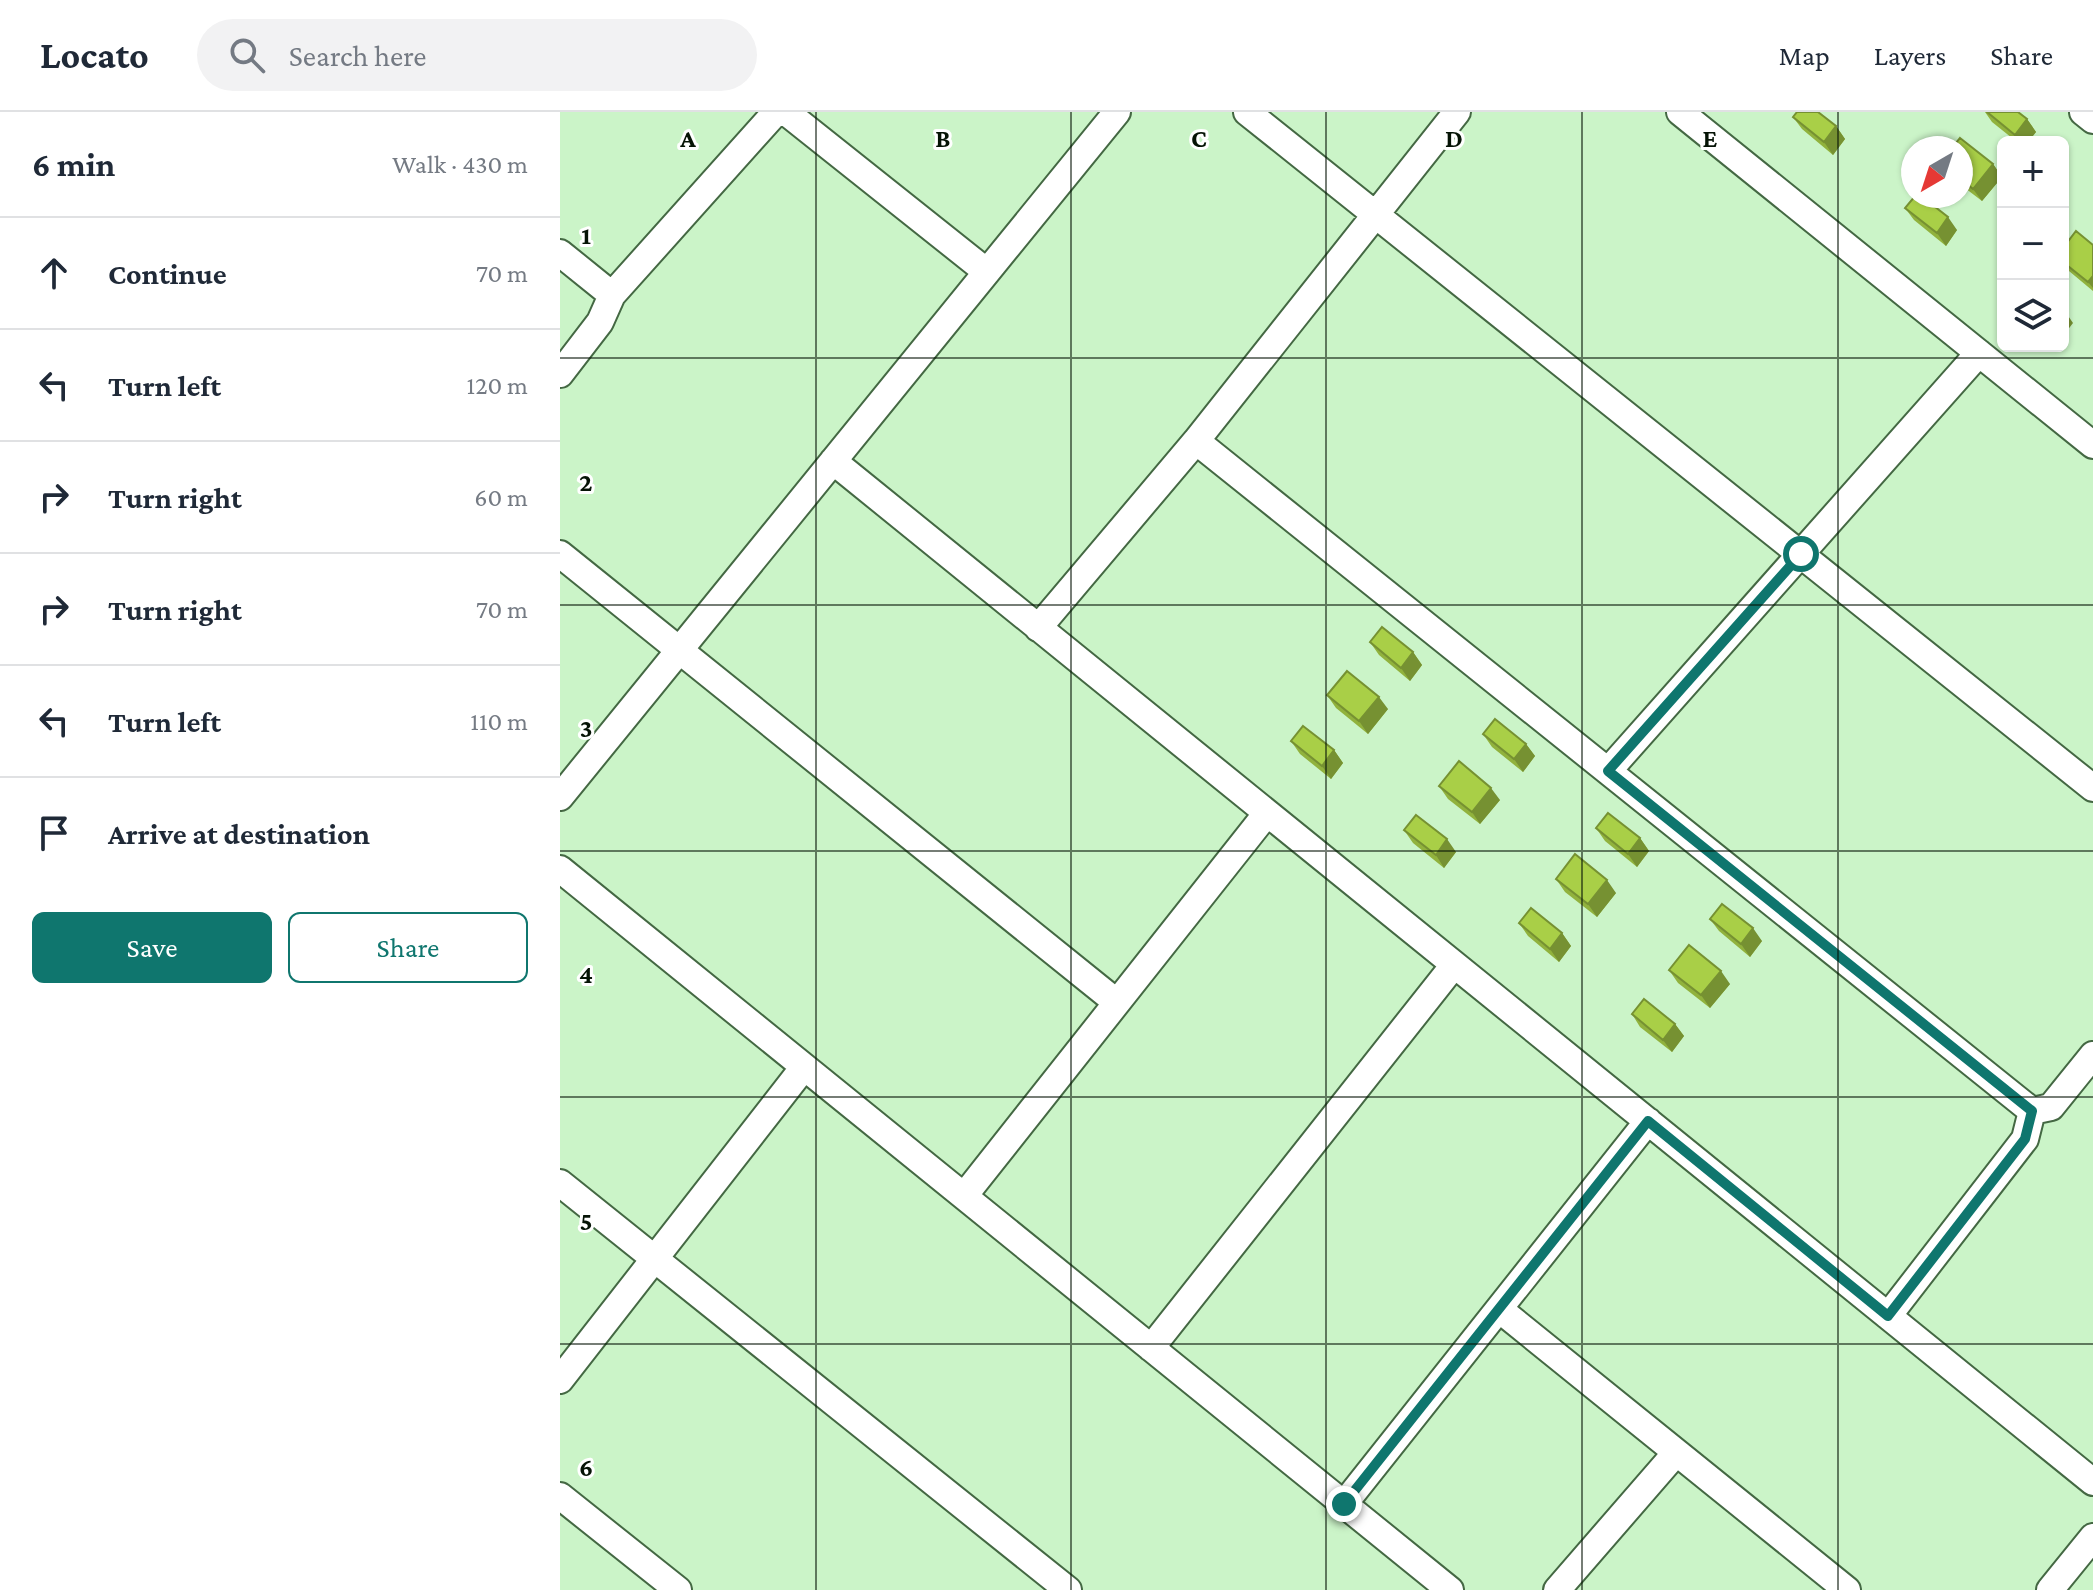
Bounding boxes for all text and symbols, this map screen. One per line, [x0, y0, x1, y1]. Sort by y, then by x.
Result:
search box [197, 19, 757, 91]
icon: search [225, 33, 269, 77]
text: Locato [40, 34, 149, 76]
text: Search here [289, 39, 427, 72]
text: Map [1779, 40, 1830, 71]
text: Layers [1874, 40, 1946, 71]
text: Share [1990, 40, 2053, 71]
text: A [679, 124, 696, 153]
text: B [935, 124, 951, 153]
text: C [1191, 124, 1207, 153]
text: D [1445, 124, 1463, 153]
text: E [1703, 124, 1718, 153]
north arrow [1901, 136, 1973, 208]
map controls [1997, 136, 2069, 352]
button: + [1997, 136, 2069, 208]
text: 6 min [32, 146, 115, 183]
text: Walk · 430 m [392, 150, 528, 179]
button: − [1997, 208, 2069, 280]
text: 1 [581, 221, 591, 250]
icon: ahead [32, 251, 76, 295]
text: Continue [108, 257, 227, 290]
text: 70 m [476, 259, 528, 288]
button: layers [1997, 280, 2069, 352]
icon: left [32, 363, 76, 407]
text: Turn left [108, 369, 221, 402]
text: 120 m [467, 371, 528, 400]
text: 2 [579, 468, 593, 497]
icon: right [32, 475, 76, 519]
text: Turn right [108, 481, 242, 514]
text: 60 m [474, 483, 528, 512]
route start [1783, 536, 1819, 572]
icon: right [32, 587, 76, 631]
text: Turn right [108, 593, 242, 626]
text: 70 m [476, 595, 528, 624]
icon: left [32, 699, 76, 743]
text: Turn left [108, 705, 221, 738]
text: 110 m [470, 707, 528, 736]
text: 3 [580, 714, 592, 743]
icon: arrive [32, 811, 76, 855]
text: Arrive at destination [108, 817, 370, 850]
button: Save [32, 912, 272, 983]
button: Share [288, 912, 528, 983]
text: 4 [579, 960, 593, 989]
text: 5 [580, 1207, 592, 1236]
text: 6 [579, 1453, 593, 1482]
route end [1326, 1486, 1362, 1522]

